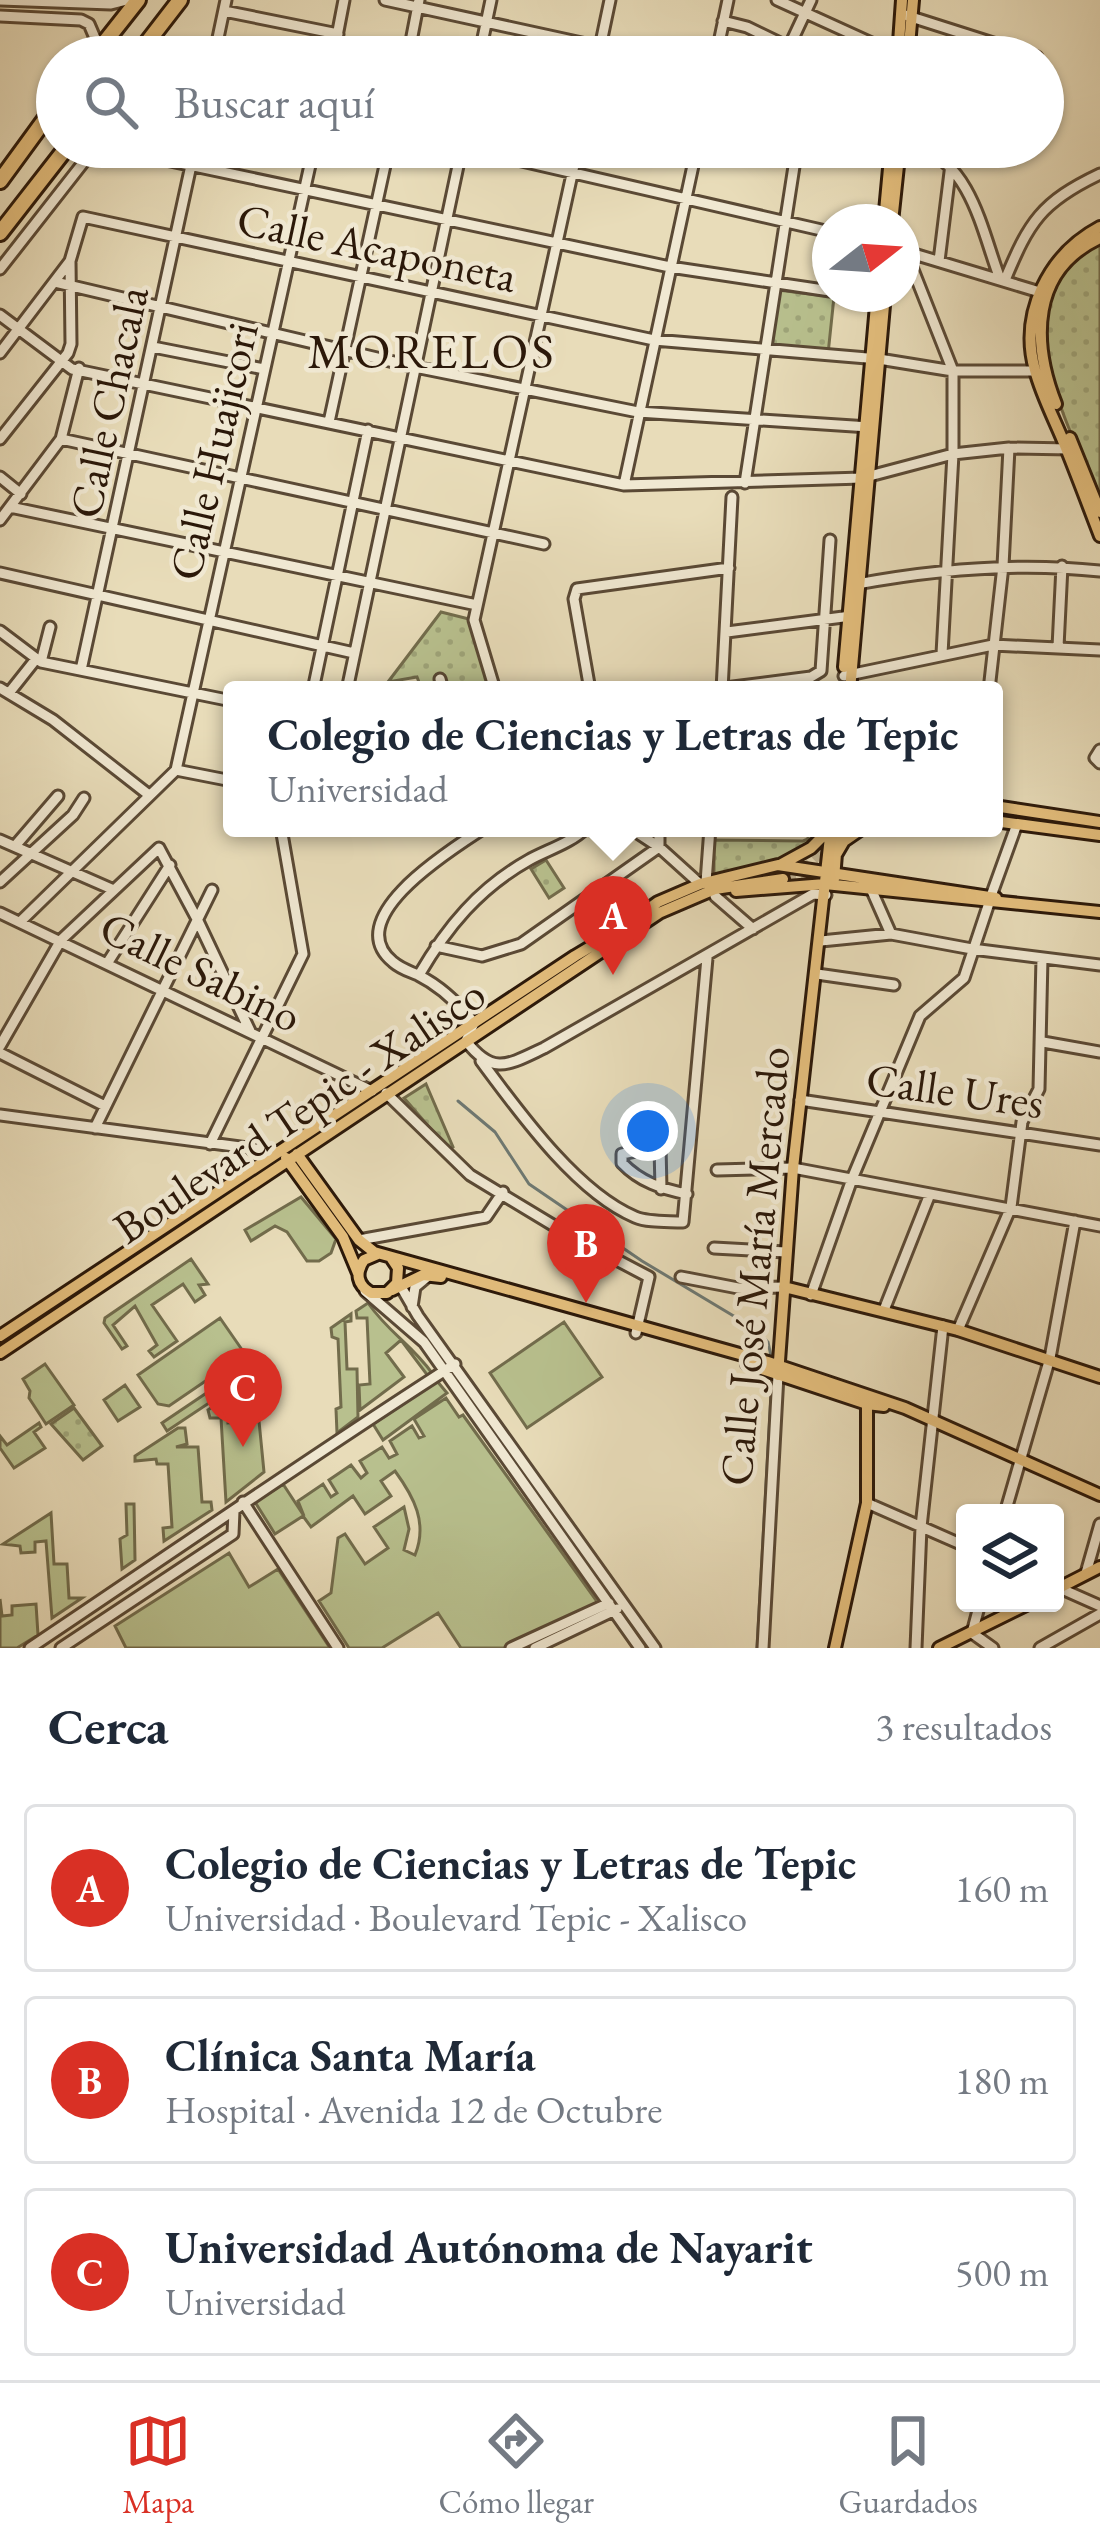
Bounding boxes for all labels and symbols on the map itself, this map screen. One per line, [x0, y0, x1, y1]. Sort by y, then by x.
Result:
street label: Calle Acaponeta [232, 189, 522, 305]
north arrow [812, 204, 920, 312]
street label: Calle Chacala [55, 281, 161, 523]
street label: Calle Huajicori [155, 317, 271, 585]
district label: MORELOS [307, 320, 557, 382]
pin: A [574, 876, 652, 975]
street label: Calle Sabino [91, 897, 311, 1045]
street label: Boulevard Tepic - Xalisco [102, 964, 496, 1256]
street label: Calle José María Mercado [706, 1044, 802, 1488]
street label: Calle Ures [863, 1049, 1047, 1131]
your location [618, 1101, 678, 1161]
pin: B [547, 1204, 625, 1303]
pin: C [204, 1348, 282, 1447]

